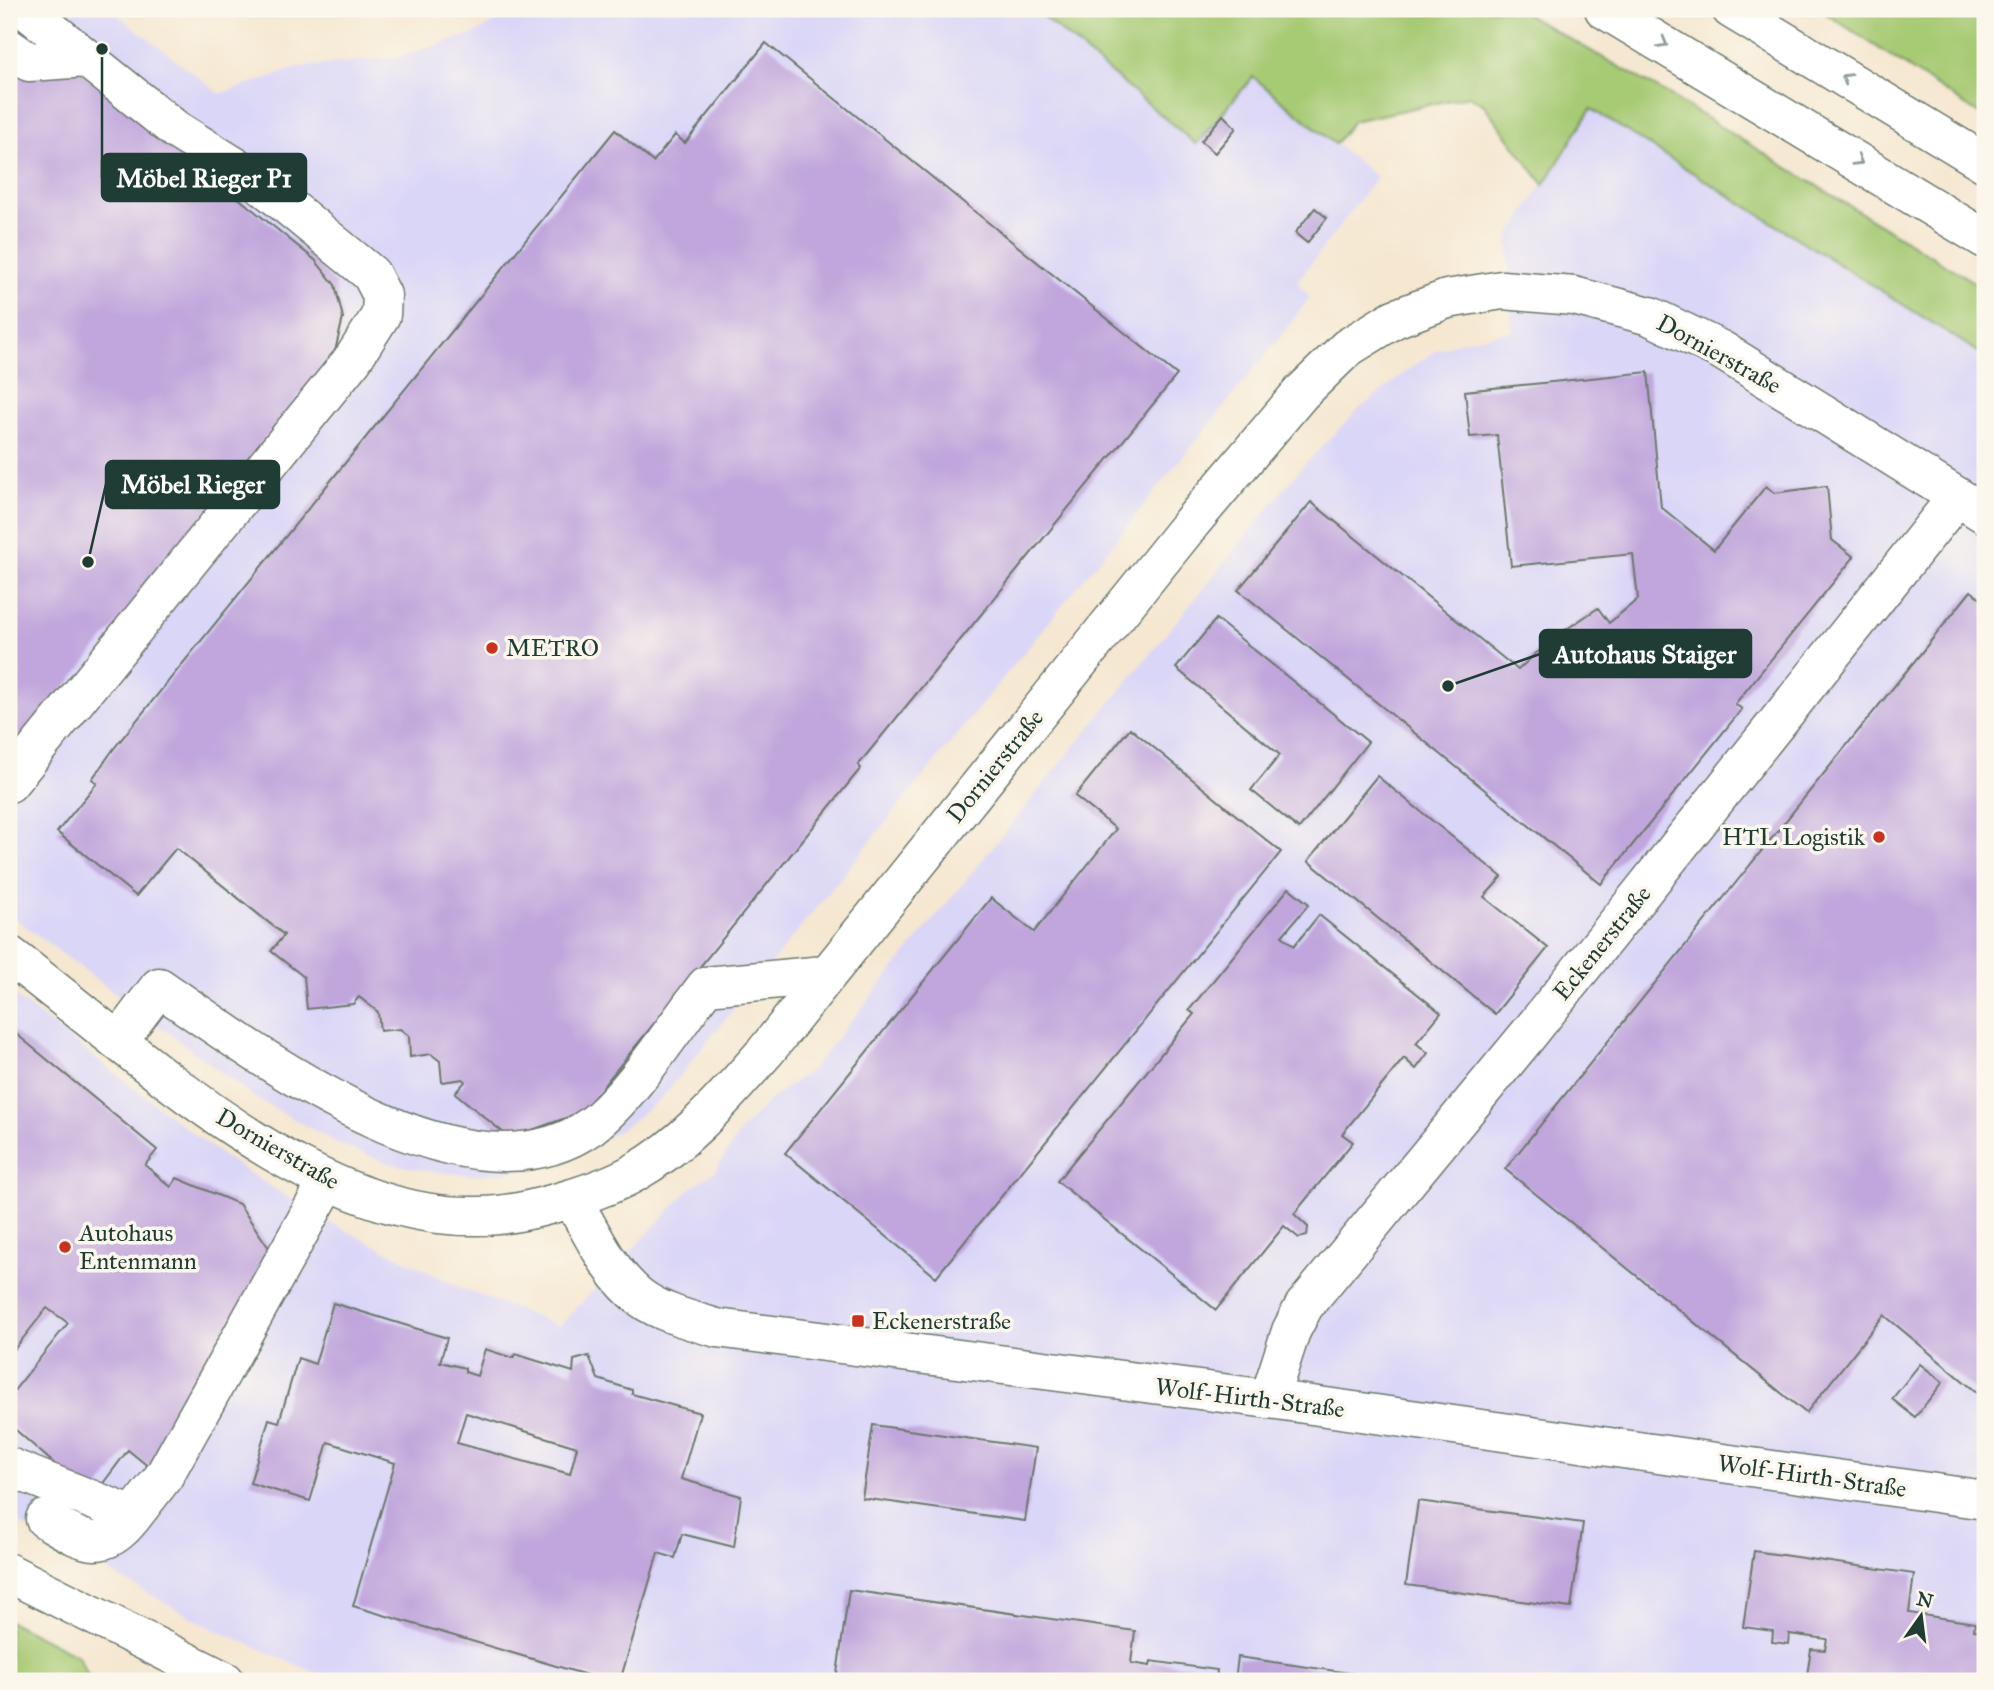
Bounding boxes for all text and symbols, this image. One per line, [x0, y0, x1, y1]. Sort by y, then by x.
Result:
one-way arrow [1656, 35, 1669, 48]
one-way arrow [1841, 73, 1854, 86]
one-way arrow [1851, 152, 1864, 165]
callout: Möbel Rieger P1 [102, 154, 306, 201]
text: Möbel Rieger P1 [116, 162, 292, 195]
street label: Dornierstraße [1652, 308, 1786, 400]
callout: Möbel Rieger [106, 461, 279, 508]
text: Möbel Rieger [121, 468, 267, 501]
callout: Autohaus Staiger [1540, 630, 1751, 677]
place label: METRO [506, 633, 599, 663]
text: Autohaus Staiger [1552, 638, 1738, 671]
marker: METRO [484, 640, 500, 656]
street label: Dornierstraße [940, 703, 1050, 829]
place label: HTL Logistik [1722, 822, 1866, 852]
marker: HTL Logistik [1871, 829, 1887, 845]
street label: Eckenerstraße [1547, 880, 1657, 1006]
street label: Dornierstraße [211, 1102, 345, 1196]
place label: Autohaus Entenmann [78, 1218, 197, 1276]
marker: Autohaus Entenmann [57, 1239, 73, 1255]
place label: Eckenerstraße [872, 1306, 1011, 1336]
marker: Eckenerstraße [850, 1313, 866, 1329]
street label: Wolf-Hirth-Straße [1154, 1372, 1346, 1424]
street label: Wolf-Hirth-Straße [1716, 1448, 1908, 1504]
north arrow [1885, 1582, 1955, 1652]
text: N [1914, 1587, 1936, 1613]

